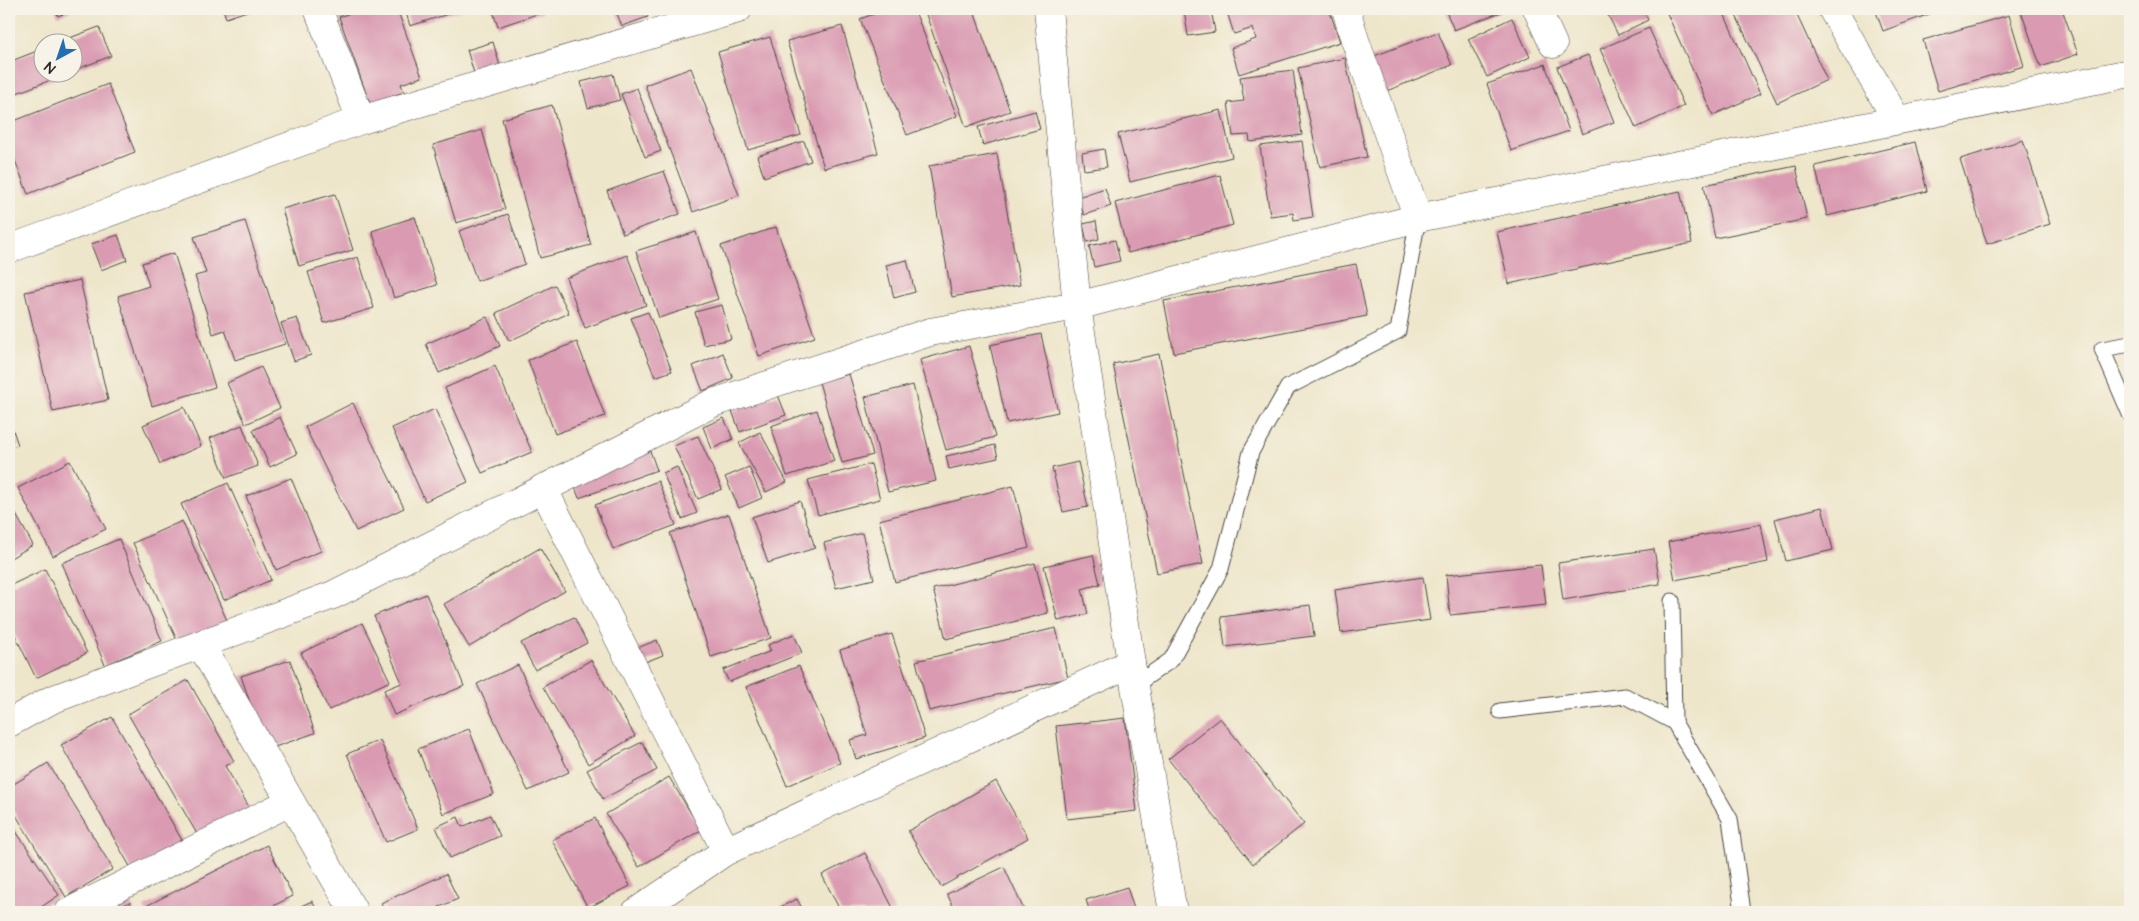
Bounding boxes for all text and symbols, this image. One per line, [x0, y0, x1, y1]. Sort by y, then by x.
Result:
north arrow [32, 32, 82, 82]
text: N [40, 57, 60, 78]

